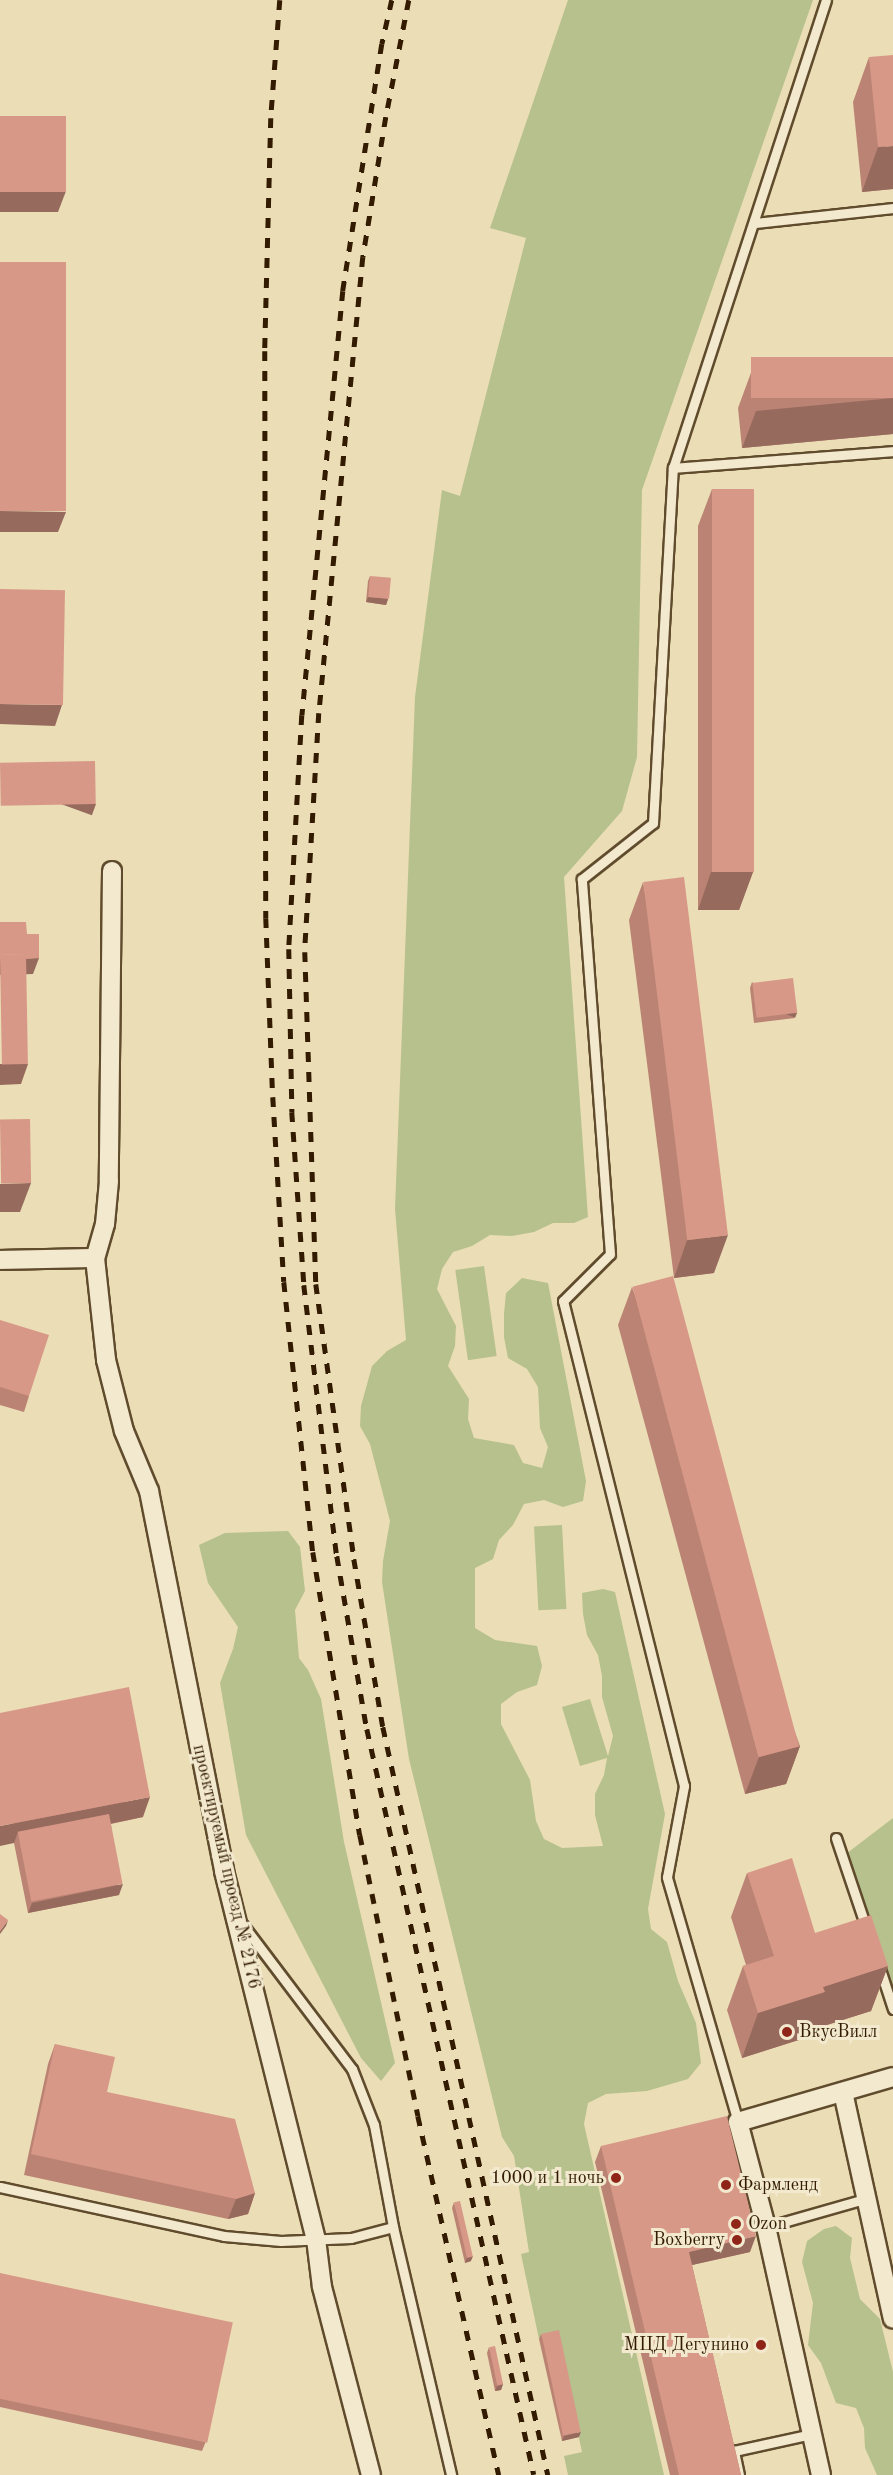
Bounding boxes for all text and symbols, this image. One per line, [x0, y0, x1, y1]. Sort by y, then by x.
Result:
street label: проектируемый проезд № 2176 [187, 1743, 265, 1991]
place label: ВкусВилл [799, 2021, 877, 2043]
marker: ВкусВилл [780, 2025, 794, 2039]
place label: 1000 и 1 ночь [491, 2167, 604, 2189]
marker: 1000 и 1 ночь [609, 2171, 623, 2185]
place label: Фармленд [738, 2174, 818, 2196]
marker: Фармленд [719, 2178, 733, 2192]
place label: Ozon [748, 2213, 787, 2235]
marker: Ozon [729, 2217, 743, 2231]
place label: Boxberry [653, 2229, 725, 2251]
marker: Boxberry [730, 2233, 744, 2247]
place label: МЦД Дегунино [624, 2334, 749, 2356]
marker: МЦД Дегунино [754, 2338, 768, 2352]

